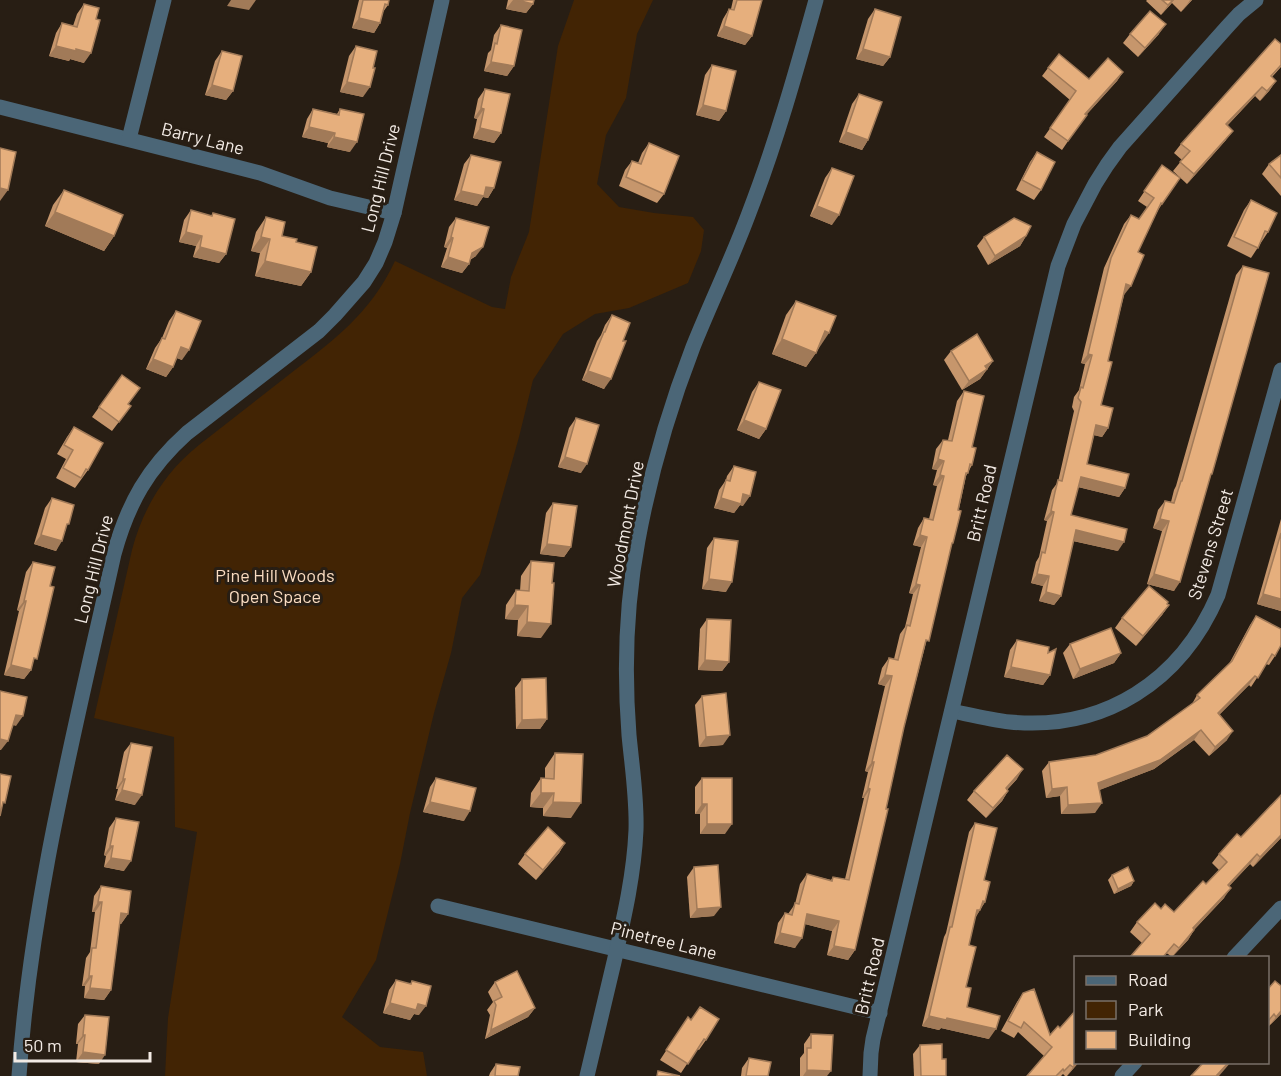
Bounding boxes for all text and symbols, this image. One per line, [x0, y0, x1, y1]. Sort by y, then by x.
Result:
street label: Barry Lane [159, 117, 247, 159]
street label: Long Hill Drive [356, 121, 404, 235]
street label: Woodmont Drive [602, 459, 648, 589]
street label: Britt Road [961, 462, 1001, 544]
street label: Stevens Street [1183, 486, 1237, 602]
street label: Long Hill Drive [69, 512, 117, 626]
park label: Pine Hill Woods Open Space [215, 564, 335, 607]
street label: Pinetree Lane [609, 916, 719, 964]
street label: Britt Road [849, 935, 889, 1017]
legend [1074, 956, 1269, 1064]
text: Road [1128, 968, 1168, 990]
text: Park [1128, 998, 1163, 1020]
scale bar [15, 1025, 150, 1063]
text: Building [1128, 1028, 1191, 1050]
text: 50 m [24, 1034, 62, 1056]

